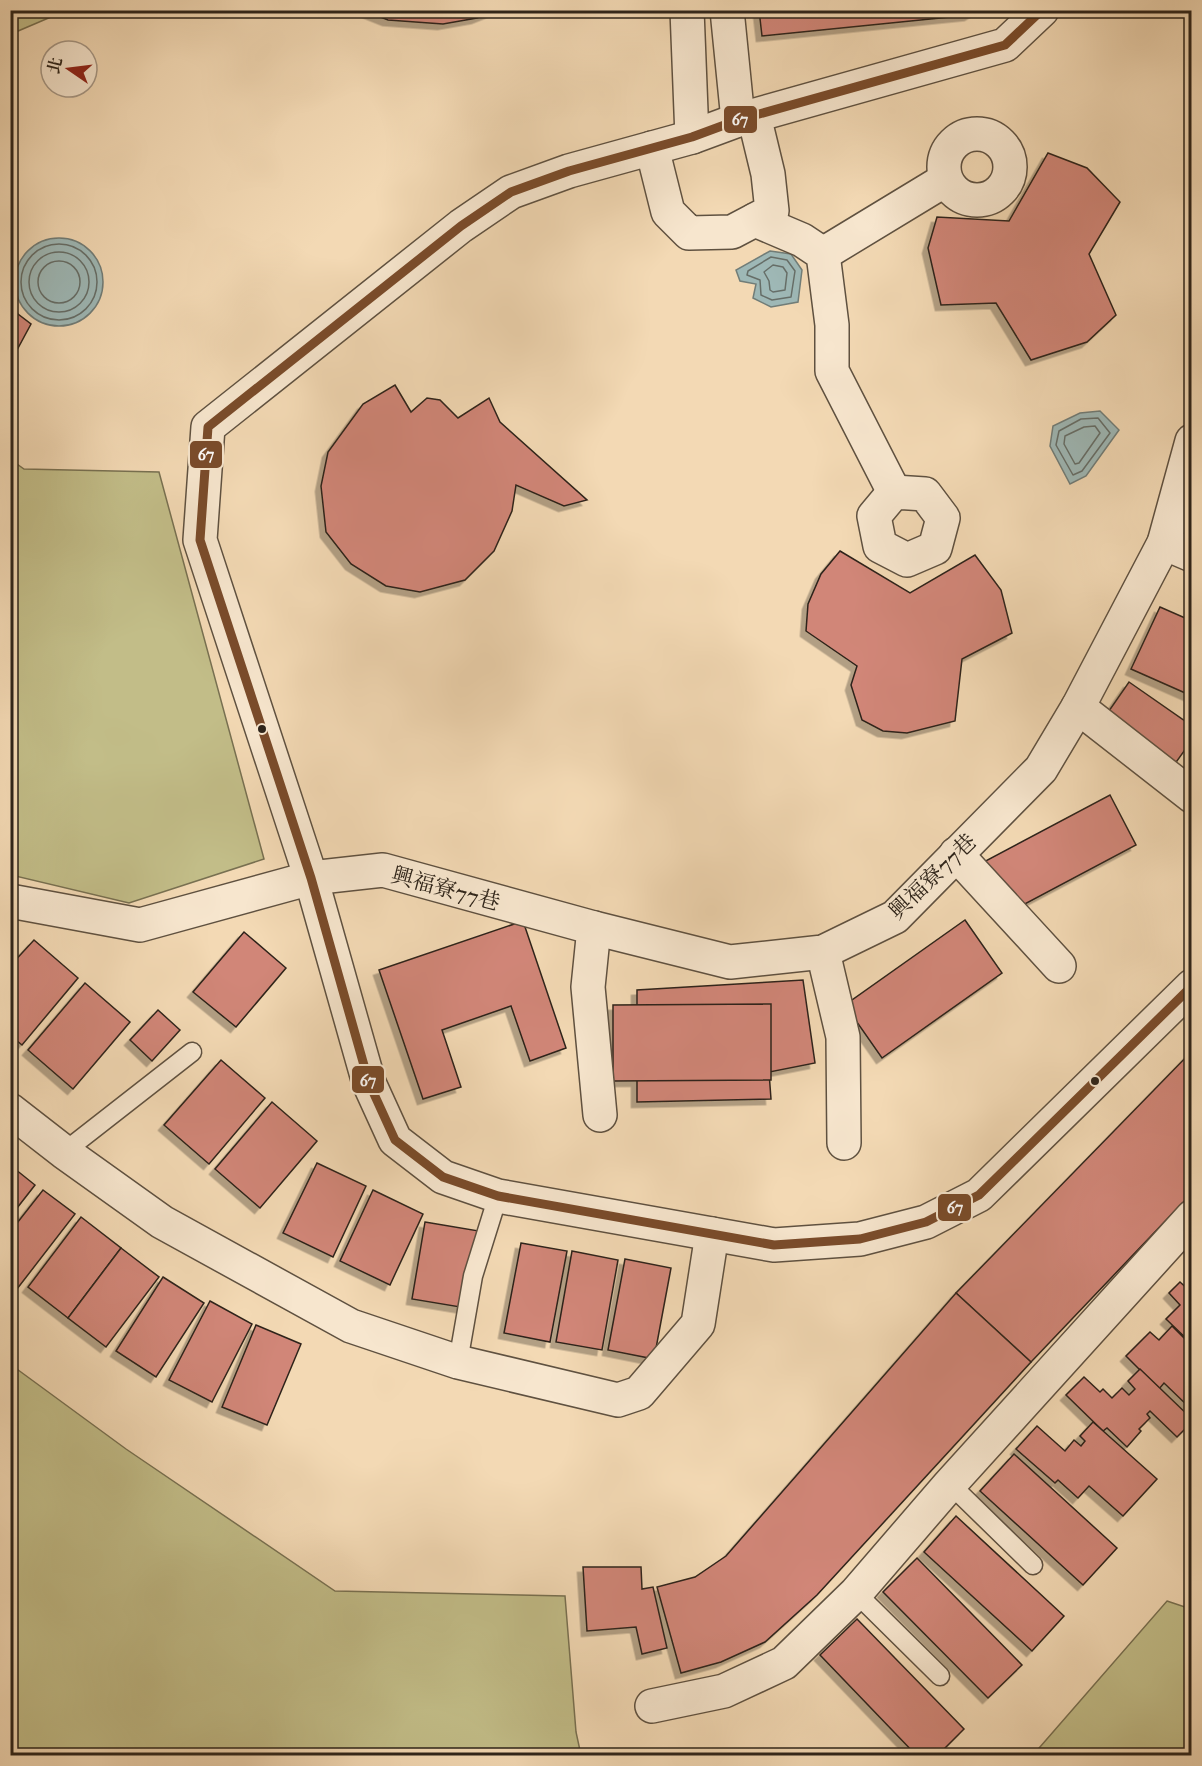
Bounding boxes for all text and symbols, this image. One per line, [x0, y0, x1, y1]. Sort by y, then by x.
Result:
north arrow [39, 39, 99, 99]
text: 北 [44, 55, 66, 76]
line badge: 67 [723, 105, 758, 134]
text: 67 [732, 110, 749, 129]
line badge: 67 [189, 440, 223, 469]
text: 67 [198, 445, 215, 464]
unlabelled marker [256, 723, 268, 735]
street label: 興福寮77巷 [883, 828, 982, 925]
street label: 興福寮77巷 [389, 861, 503, 916]
line badge: 67 [351, 1065, 385, 1094]
text: 67 [360, 1071, 377, 1090]
unlabelled marker [1089, 1075, 1101, 1087]
line badge: 67 [937, 1193, 972, 1222]
text: 67 [947, 1198, 964, 1217]

